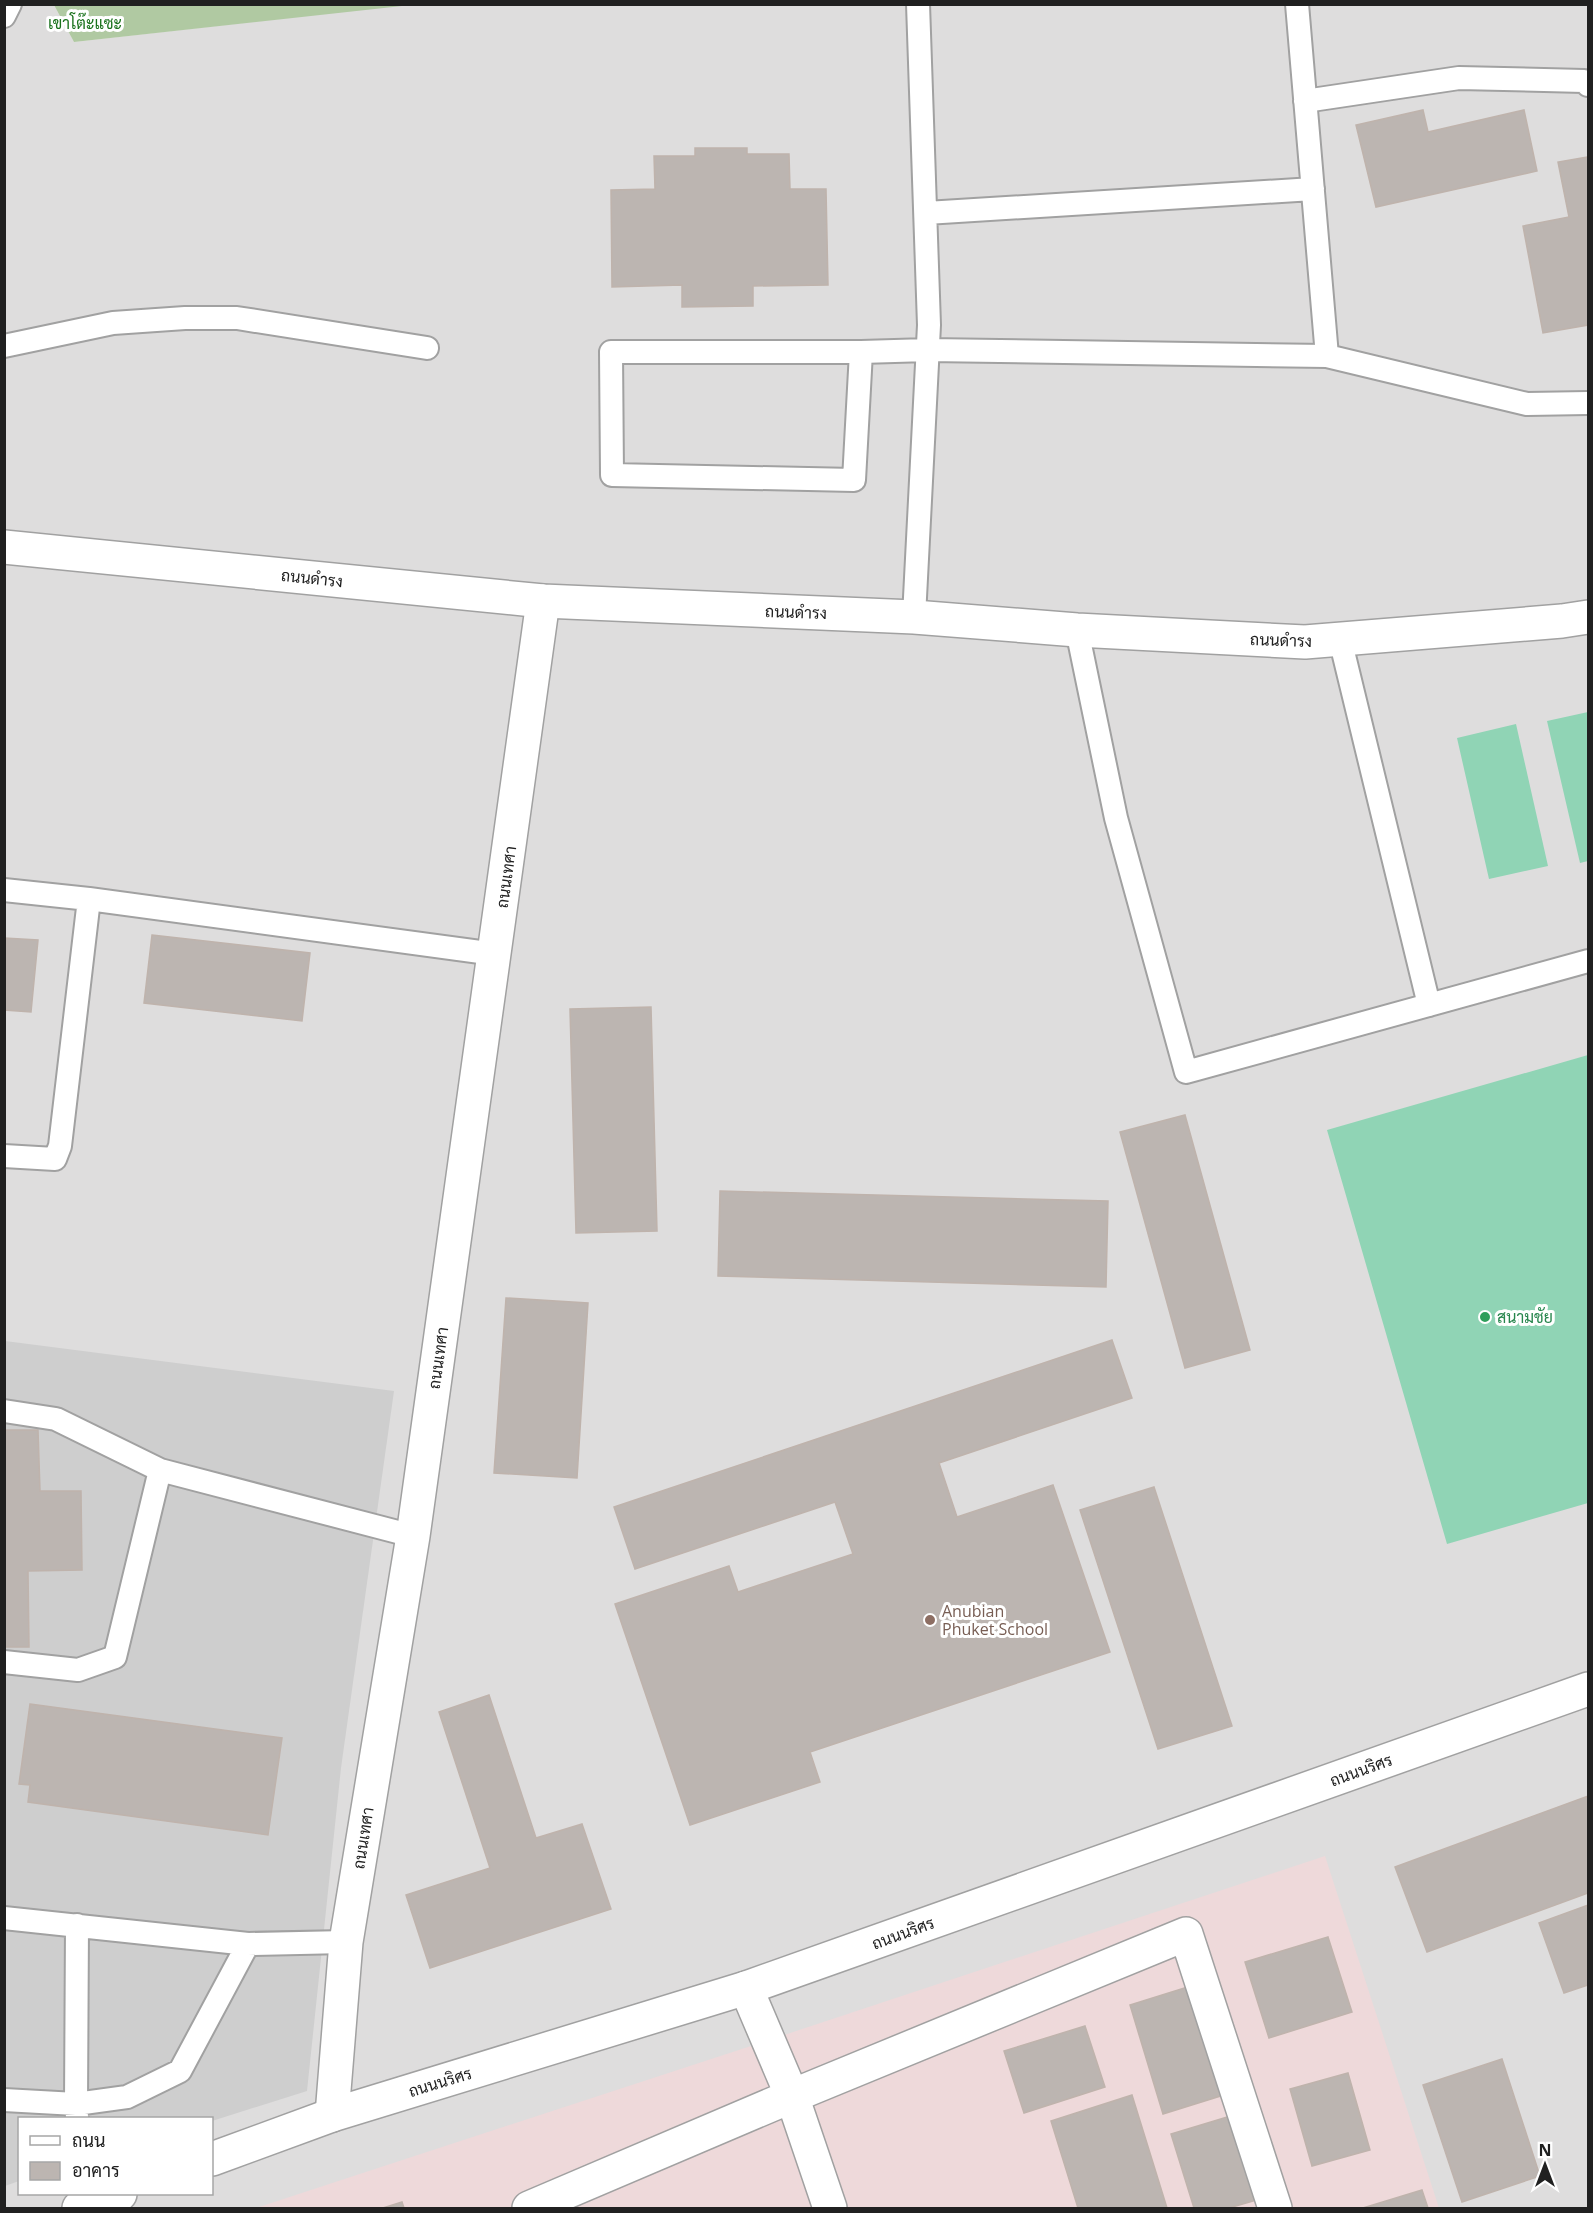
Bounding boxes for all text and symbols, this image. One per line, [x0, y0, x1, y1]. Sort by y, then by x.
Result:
park label: เขาโต๊ะแซะ [48, 12, 122, 34]
street label: ถนนดำรง [280, 564, 344, 592]
street label: ถนนดำรง [765, 600, 827, 624]
street label: ถนนดำรง [1250, 628, 1312, 652]
street label: ถนนเทศา [491, 845, 521, 909]
place label: สนามชัย [1497, 1306, 1553, 1328]
marker: สนามชัย [1478, 1310, 1492, 1324]
street label: ถนนเทศา [423, 1326, 453, 1390]
place label: Anubian Phuket School [942, 1600, 1048, 1640]
marker: Anubian Phuket School [923, 1613, 937, 1627]
street label: ถนนนริศร [1327, 1748, 1396, 1791]
street label: ถนนเทศา [347, 1805, 379, 1871]
street label: ถนนนริศร [869, 1911, 938, 1954]
street label: ถนนนริศร [406, 2062, 475, 2102]
legend [18, 2117, 213, 2195]
text: ถนน [72, 2128, 105, 2152]
north arrow [1515, 2135, 1575, 2195]
text: N [1538, 2139, 1552, 2161]
text: อาคาร [72, 2158, 120, 2182]

